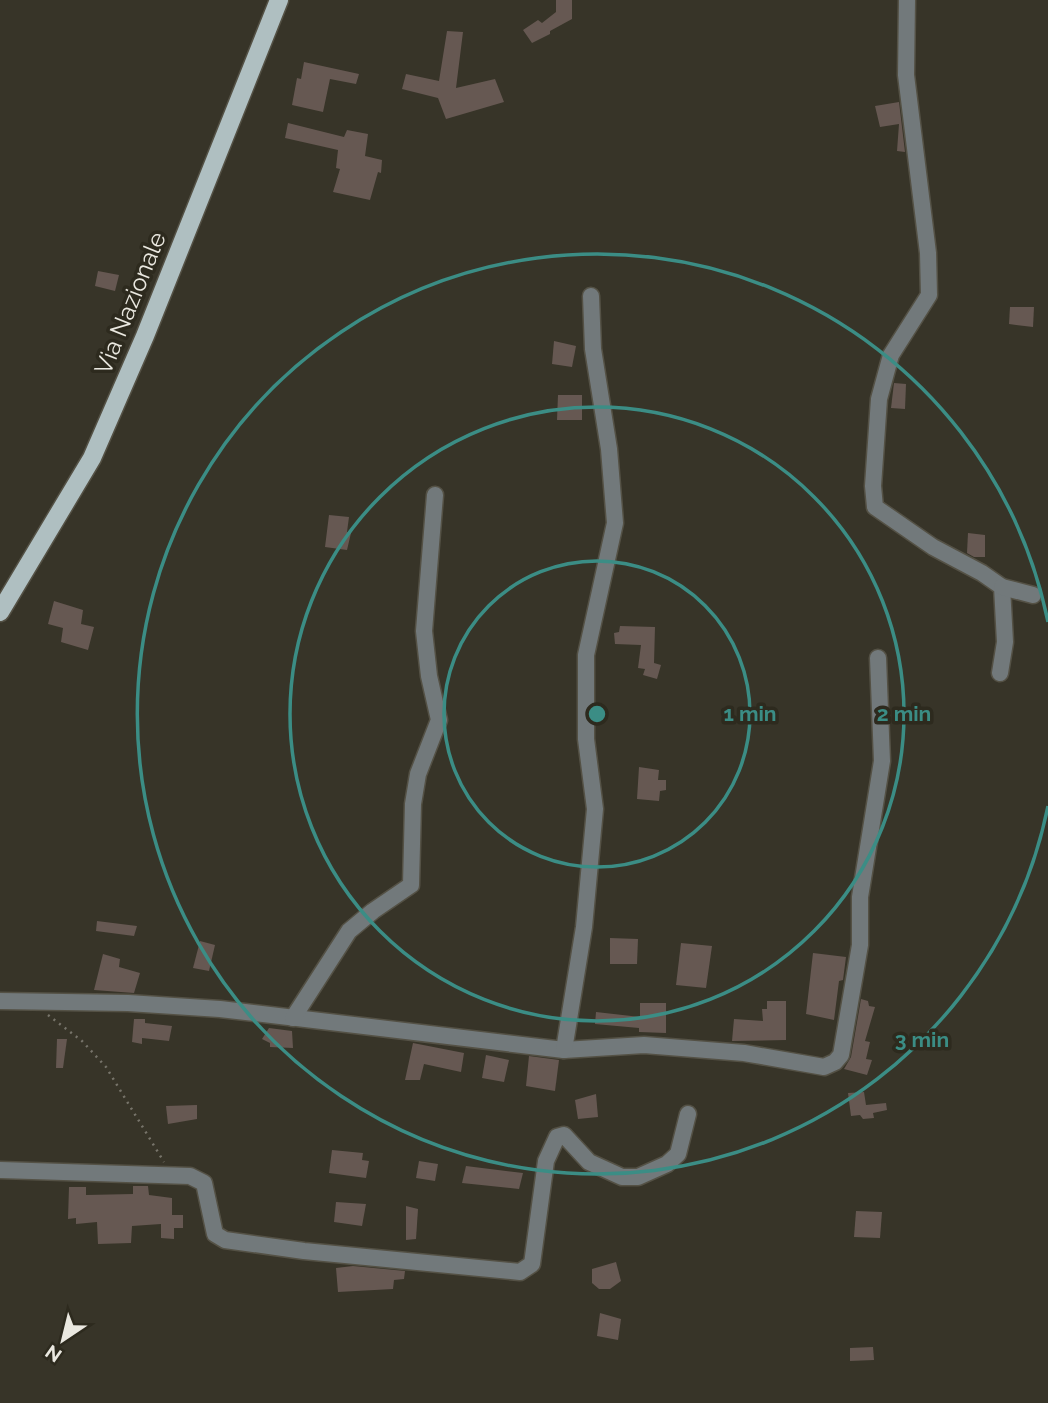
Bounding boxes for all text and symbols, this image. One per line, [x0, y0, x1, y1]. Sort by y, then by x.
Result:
street label: Via Nazionale [88, 227, 172, 379]
text: 1 min [723, 701, 777, 726]
text: 2 min [877, 701, 931, 726]
centre of rings [585, 702, 609, 726]
text: 3 min [895, 1027, 949, 1052]
north arrow [28, 1305, 98, 1375]
text: N [41, 1341, 65, 1367]

